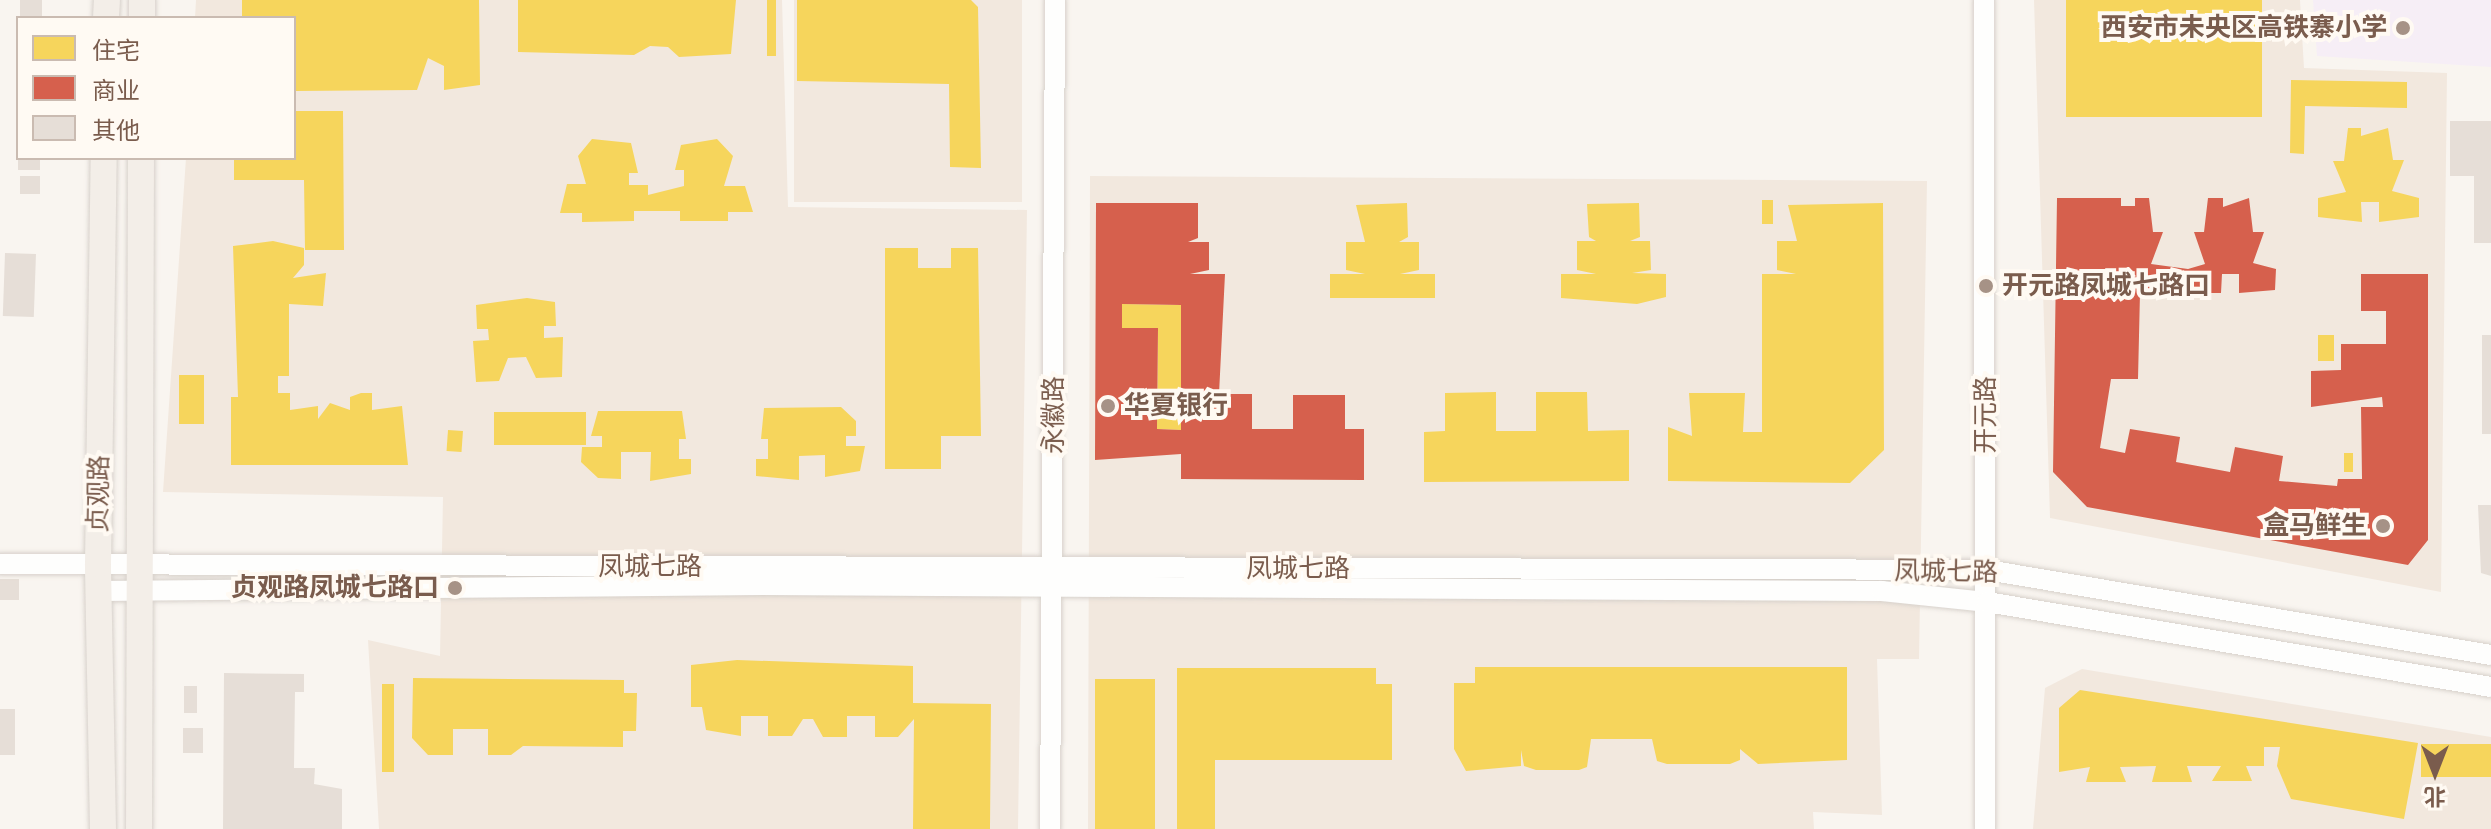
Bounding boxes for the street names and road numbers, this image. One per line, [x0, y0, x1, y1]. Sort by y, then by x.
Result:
street label: 永徽路 [1038, 376, 1070, 454]
street label: 开元路 [1970, 376, 2002, 454]
street label: 贞观路 [83, 455, 115, 533]
street label: 凤城七路 [598, 551, 702, 583]
street label: 凤城七路 [1246, 553, 1350, 585]
street label: 凤城七路 [1894, 555, 1998, 589]

